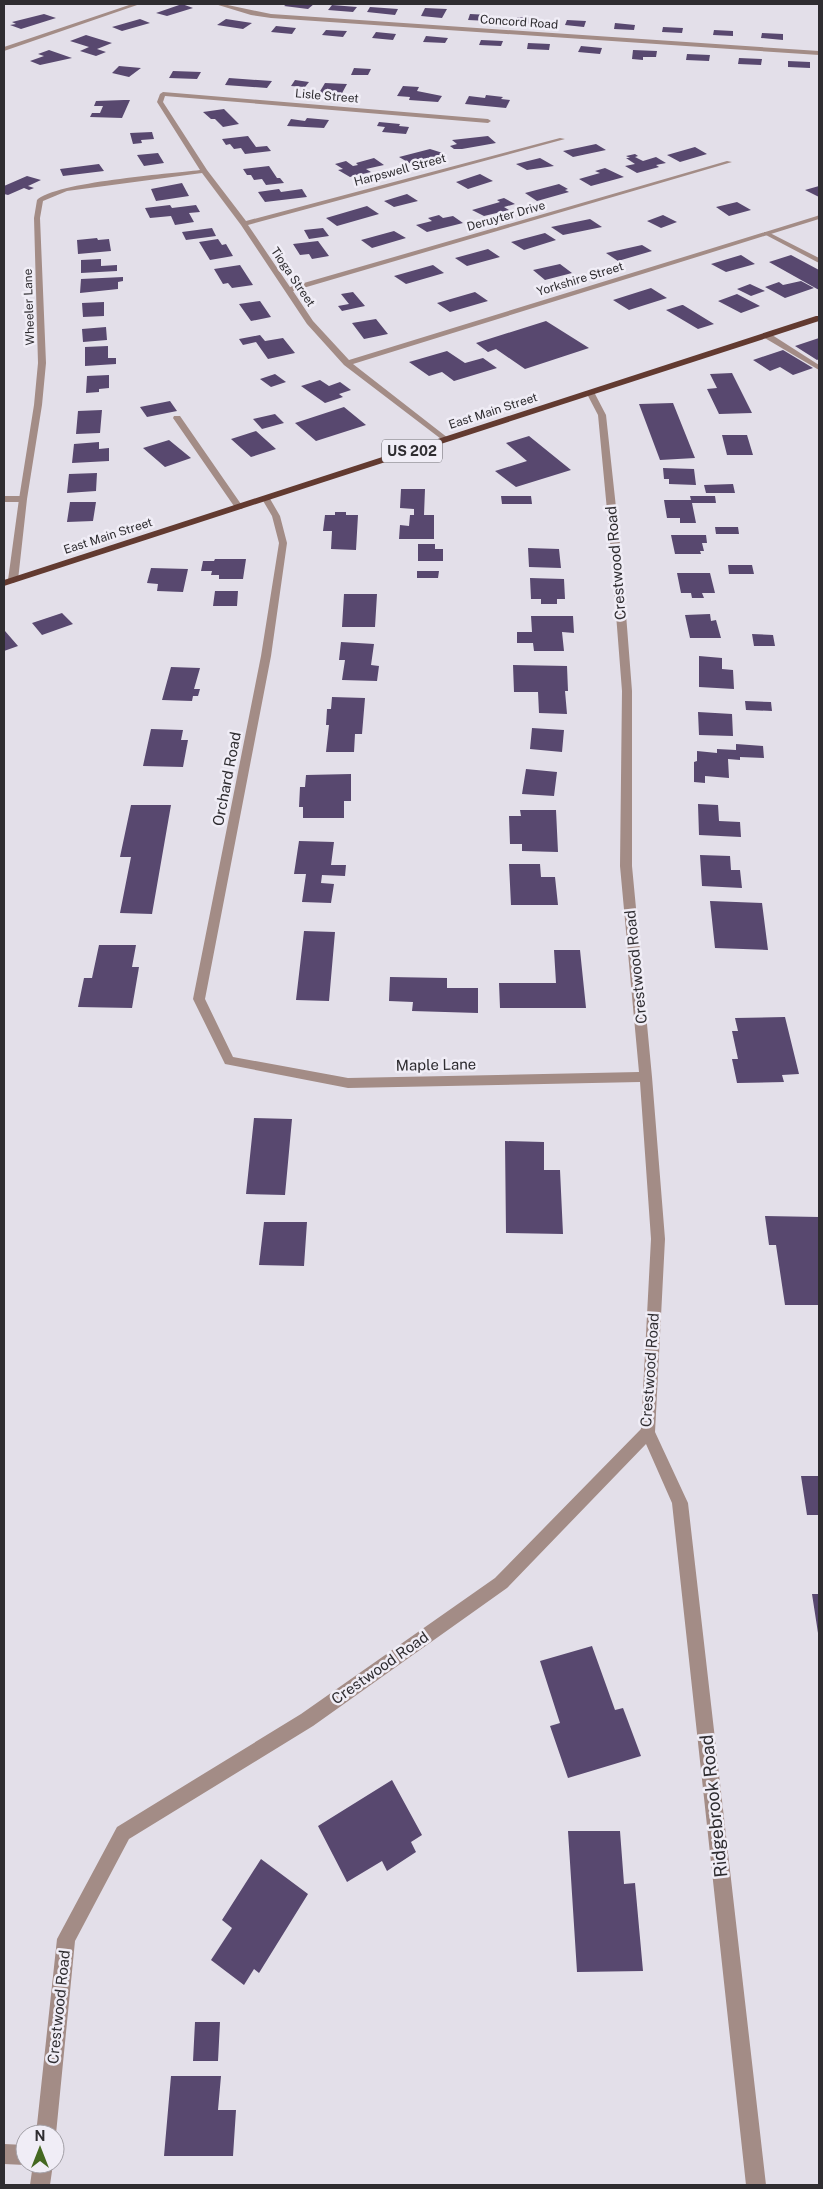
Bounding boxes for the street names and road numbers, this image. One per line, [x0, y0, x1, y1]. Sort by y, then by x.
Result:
street label: Concord Road [479, 12, 559, 32]
street label: Lisle Street [295, 86, 360, 106]
street label: Harpswell Street [352, 151, 448, 189]
street label: Deruyter Drive [465, 198, 547, 234]
street label: Tioga Street [268, 245, 318, 310]
street label: Yorkshire Street [535, 259, 625, 299]
street label: Wheeler Lane [21, 268, 37, 346]
street label: East Main Street [447, 390, 540, 432]
road number: US 202 [382, 440, 442, 462]
street label: Crestwood Road [602, 505, 629, 621]
street label: East Main Street [62, 515, 155, 557]
street label: Orchard Road [209, 730, 244, 827]
street label: Crestwood Road [621, 909, 650, 1025]
street label: Maple Lane [396, 1055, 476, 1074]
street label: Crestwood Road [637, 1312, 662, 1428]
street label: Crestwood Road [328, 1628, 431, 1707]
street label: Ridgebrook Road [696, 1734, 731, 1878]
street label: Crestwood Road [44, 1949, 73, 2065]

